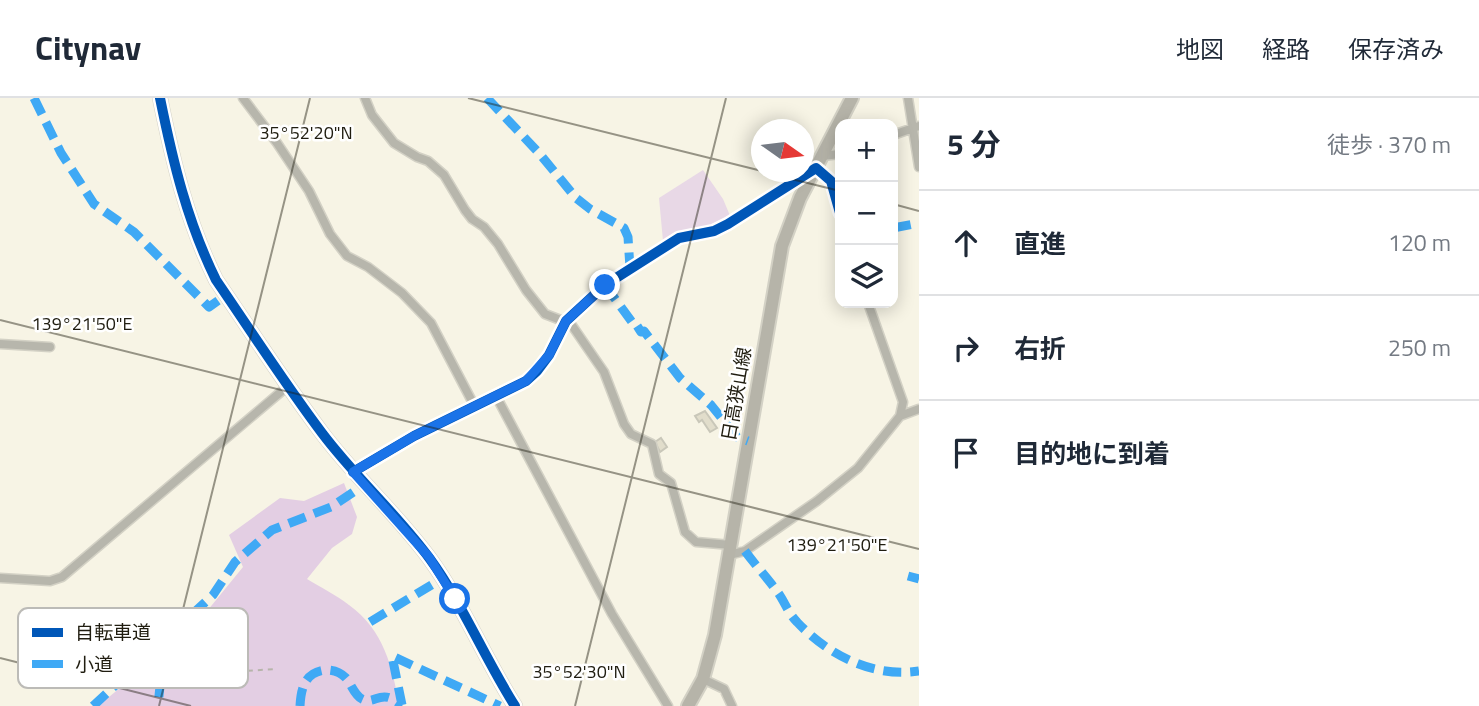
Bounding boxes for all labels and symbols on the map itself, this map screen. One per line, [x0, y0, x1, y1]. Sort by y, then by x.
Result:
text: 35°52'20"N [259, 119, 353, 146]
north arrow [751, 119, 814, 182]
route end [589, 269, 620, 300]
text: 139°21'50"E [31, 310, 133, 337]
street label: 日高狭山線 [713, 345, 758, 443]
text: 139°21'50"E [786, 531, 888, 558]
route start [439, 583, 470, 614]
legend [18, 608, 248, 688]
text: 自転車道 [75, 617, 151, 646]
text: 小道 [75, 649, 113, 678]
text: 35°52'30"N [532, 658, 626, 685]

